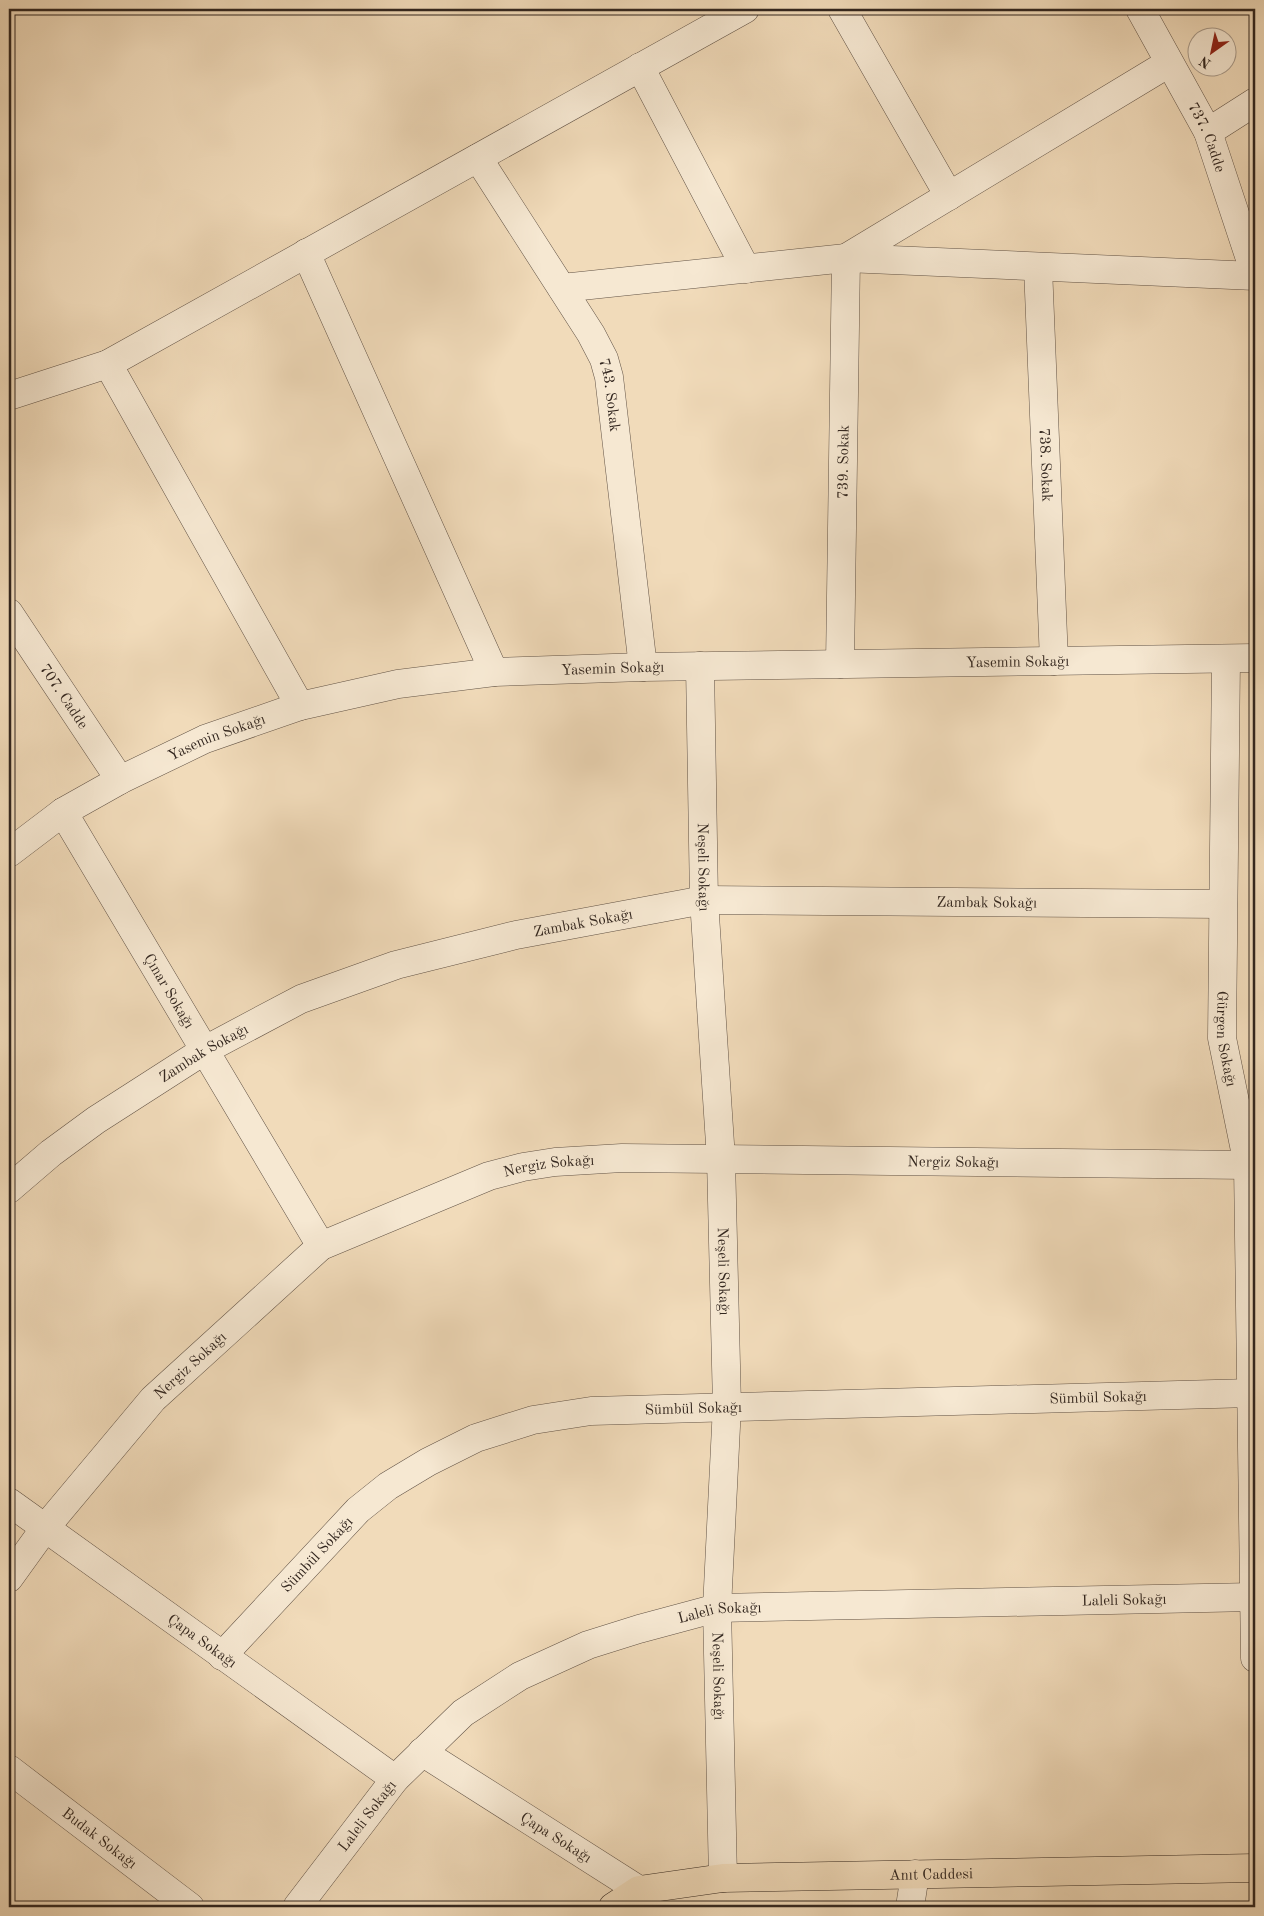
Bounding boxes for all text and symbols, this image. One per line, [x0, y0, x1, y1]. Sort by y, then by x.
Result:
north arrow [1186, 28, 1236, 78]
text: N [1197, 53, 1214, 71]
street label: 737. Cadde [1184, 100, 1227, 175]
street label: 743. Sokak [595, 357, 621, 433]
street label: 739. Sokak [836, 425, 853, 499]
street label: 738. Sokak [1036, 427, 1054, 503]
street label: Yasemin Sokağı [966, 655, 1069, 671]
street label: Yasemin Sokağı [561, 661, 664, 679]
street label: 707. Cadde [36, 662, 90, 732]
street label: Yasemin Sokağı [166, 713, 268, 765]
street label: Neşeli Sokağı [694, 823, 711, 912]
street label: Zambak Sokağı [937, 896, 1037, 912]
street label: Zambak Sokağı [532, 907, 634, 941]
street label: Çınar Sokağı [140, 952, 196, 1032]
street label: Gürgen Sokağı [1213, 991, 1238, 1088]
street label: Zambak Sokağı [157, 1022, 251, 1086]
street label: Nergiz Sokağı [502, 1154, 595, 1181]
street label: Nergiz Sokağı [907, 1155, 999, 1171]
street label: Neşeli Sokağı [714, 1227, 731, 1316]
street label: Nergiz Sokağı [152, 1330, 230, 1403]
street label: Sümbül Sokağı [1049, 1390, 1147, 1407]
street label: Sümbül Sokağı [644, 1401, 742, 1419]
street label: Sümbül Sokağı [279, 1515, 357, 1596]
street label: Laleli Sokağı [1081, 1593, 1167, 1610]
street label: Laleli Sokağı [676, 1601, 762, 1627]
street label: Çapa Sokağı [164, 1612, 239, 1672]
street label: Neşeli Sokağı [709, 1632, 725, 1720]
street label: Laleli Sokağı [336, 1778, 400, 1855]
street label: Budak Sokağı [58, 1806, 139, 1873]
street label: Çapa Sokağı [517, 1811, 594, 1867]
street label: Anıt Caddesi [889, 1867, 973, 1884]

